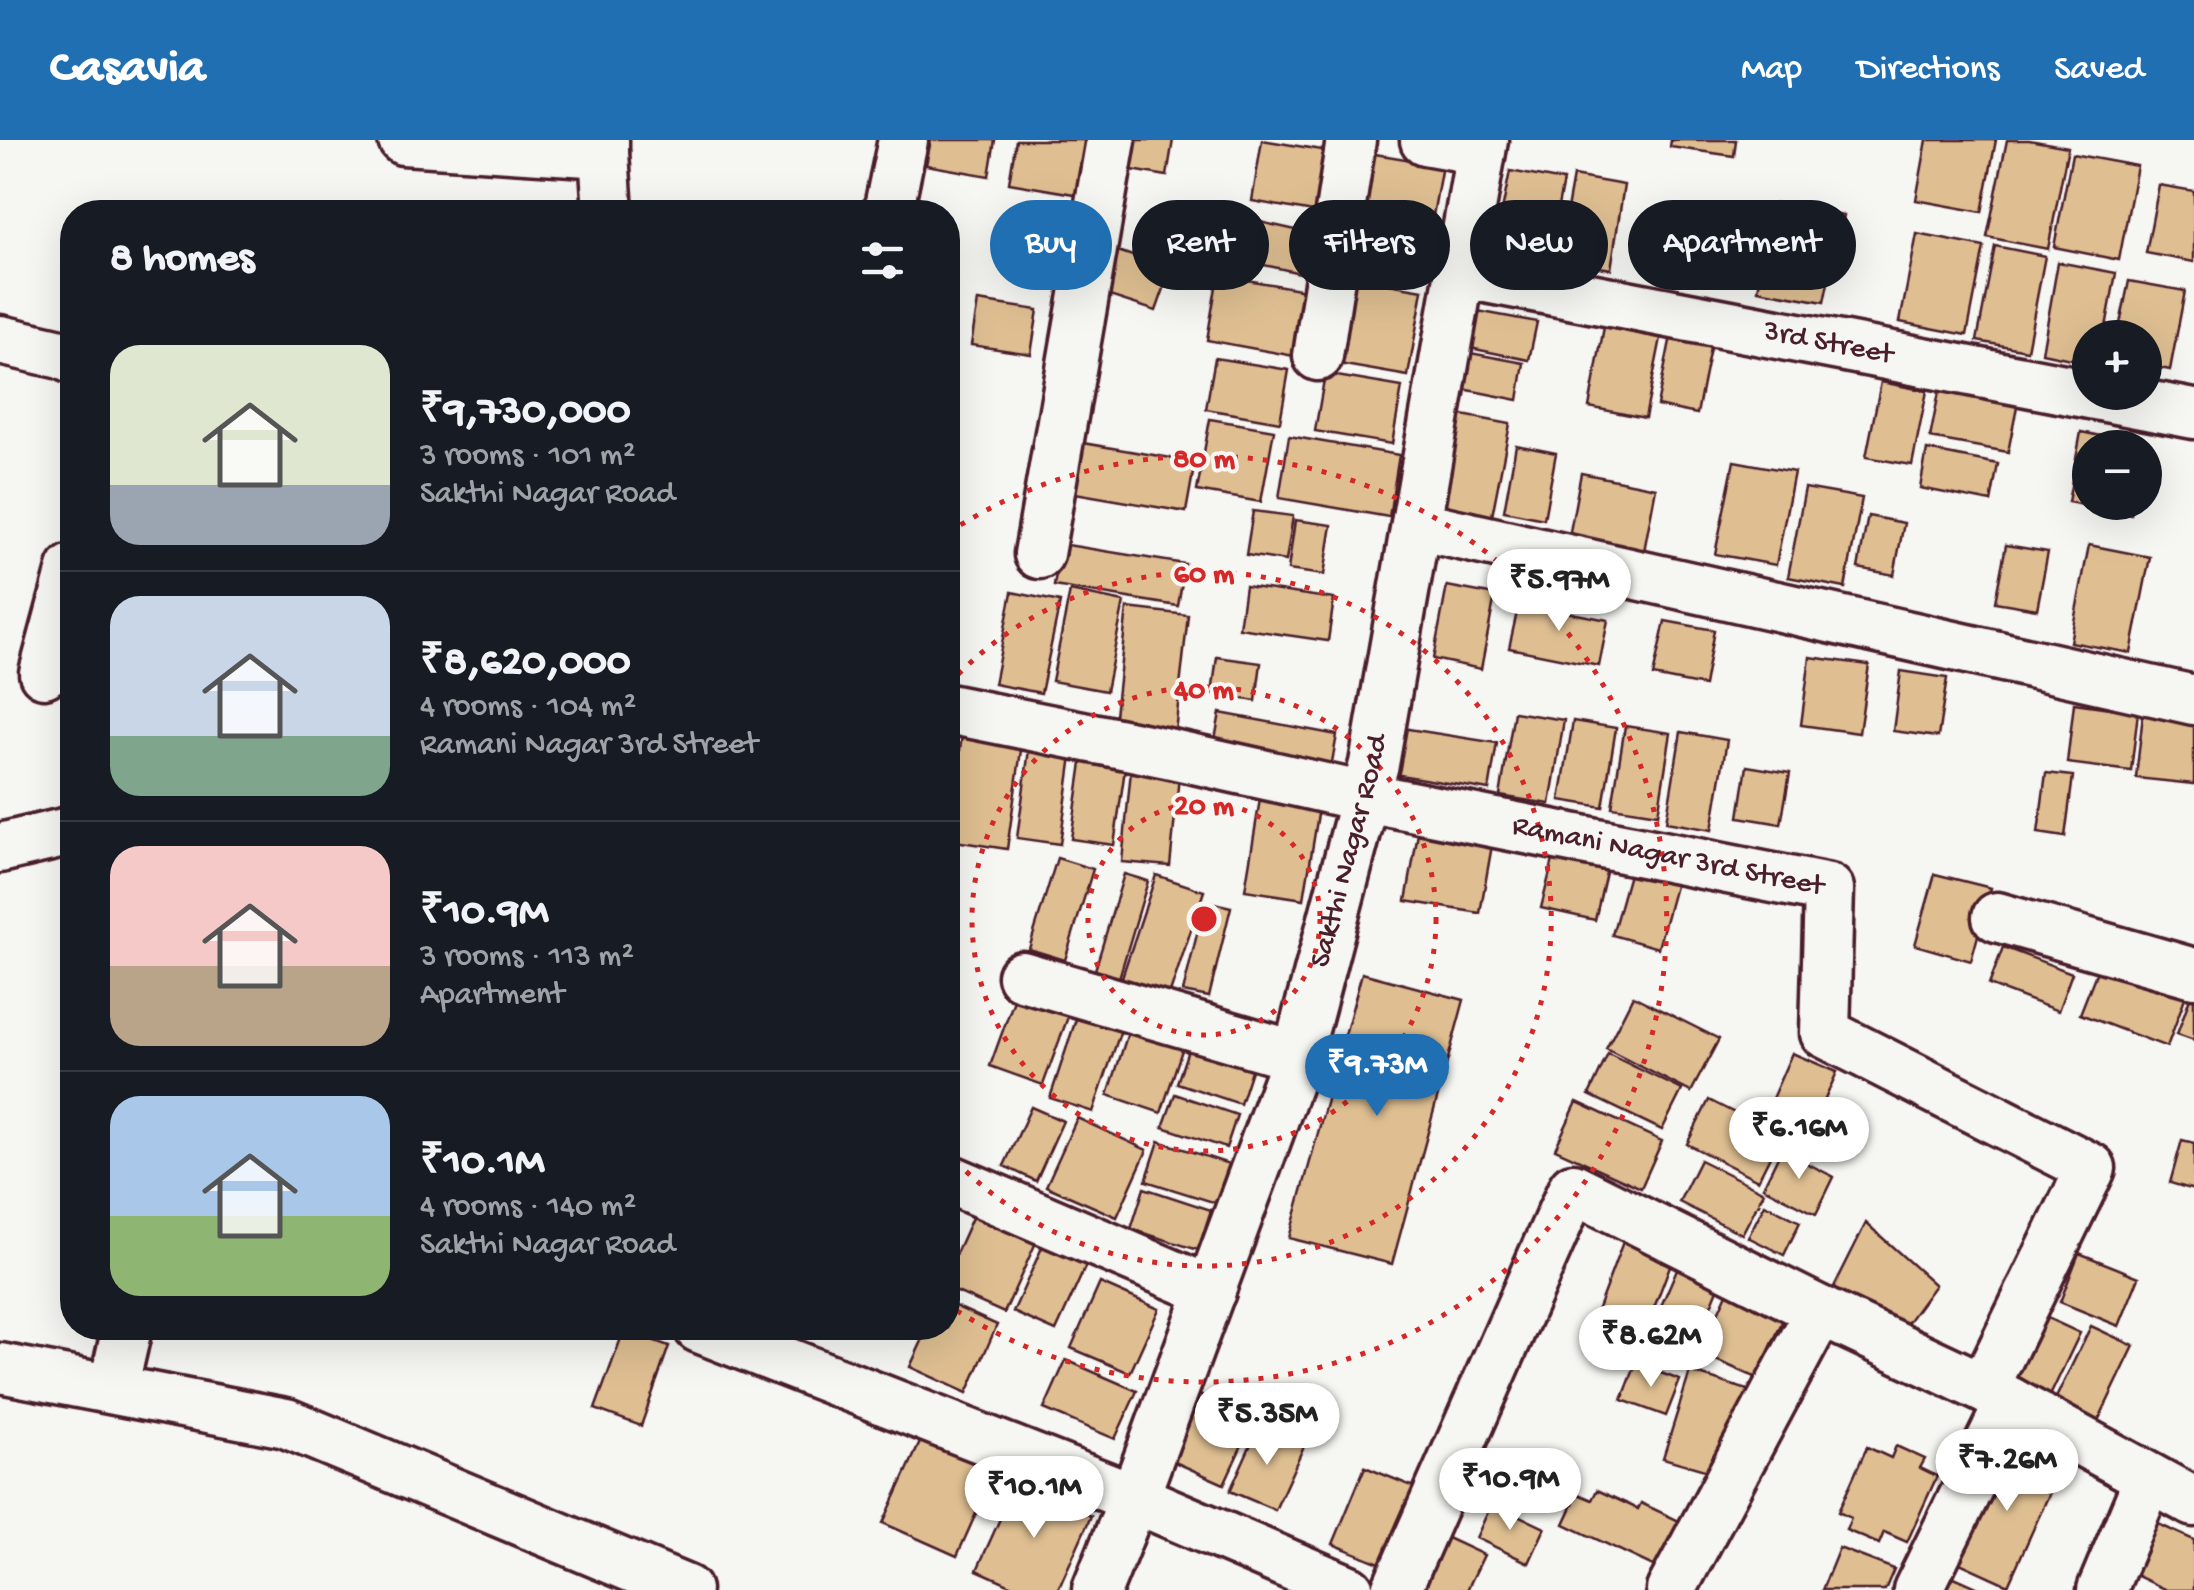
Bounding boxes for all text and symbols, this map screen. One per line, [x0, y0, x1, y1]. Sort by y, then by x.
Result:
text: Casavia [50, 42, 205, 99]
text: Map [1741, 50, 1802, 91]
text: Directions [1857, 50, 1999, 91]
text: Saved [2054, 50, 2144, 91]
chip: Buy [990, 200, 1112, 290]
chip: Rent [1132, 200, 1269, 290]
chip: Filters [1289, 200, 1450, 290]
chip: New [1470, 200, 1608, 290]
chip: Apartment [1628, 200, 1856, 290]
icon: filters [855, 233, 910, 288]
text: 8 homes [110, 236, 254, 285]
street label: 3rd Street [1760, 314, 1899, 374]
map controls [2072, 320, 2162, 520]
button: + [2072, 320, 2162, 410]
icon: home [190, 385, 310, 505]
text: ₹9,730,000 [420, 389, 630, 438]
button: − [2072, 430, 2162, 520]
text: 3 rooms · 101 m² [420, 438, 635, 476]
text: 80 m [1173, 444, 1236, 479]
text: Sakthi Nagar Road [420, 476, 675, 514]
pin: ₹5.97M [1478, 549, 1640, 634]
text: 60 m [1174, 559, 1235, 594]
text: ₹5.97M [1509, 562, 1609, 600]
icon: home [190, 636, 310, 756]
text: ₹8,620,000 [420, 640, 631, 689]
text: 40 m [1173, 675, 1235, 710]
text: 4 rooms · 104 m² [420, 689, 636, 727]
text: Ramani Nagar 3rd Street [420, 727, 758, 765]
street label: Sakthi Nagar Road [1304, 730, 1397, 971]
text: 20 m [1174, 791, 1235, 826]
street label: Ramani Nagar 3rd Street [1509, 809, 1829, 906]
icon: home [190, 886, 310, 1006]
text: ₹10.9M [420, 890, 548, 939]
centre of rings [1186, 901, 1222, 937]
text: 3 rooms · 113 m² [420, 939, 634, 977]
text: Apartment [420, 977, 564, 1015]
pin: ₹9.73M [1296, 1034, 1458, 1119]
text: ₹9.73M [1327, 1047, 1427, 1085]
pin: ₹6.16M [1718, 1097, 1880, 1182]
text: ₹6.16M [1751, 1110, 1847, 1148]
icon: home [190, 1136, 310, 1256]
text: ₹10.1M [420, 1140, 544, 1189]
text: 4 rooms · 140 m² [420, 1189, 636, 1227]
text: Sakthi Nagar Road [420, 1227, 675, 1265]
pin: ₹8.62M [1570, 1305, 1732, 1390]
text: ₹8.62M [1601, 1318, 1701, 1356]
pin: ₹5.35M [1186, 1383, 1348, 1468]
text: ₹5.35M [1217, 1396, 1317, 1434]
pin: ₹7.26M [1926, 1429, 2088, 1514]
text: ₹7.26M [1957, 1442, 2057, 1480]
pin: ₹10.9M [1429, 1448, 1591, 1533]
pin: ₹10.1M [953, 1456, 1115, 1541]
text: ₹10.9M [1461, 1461, 1559, 1499]
text: ₹10.1M [987, 1469, 1081, 1507]

